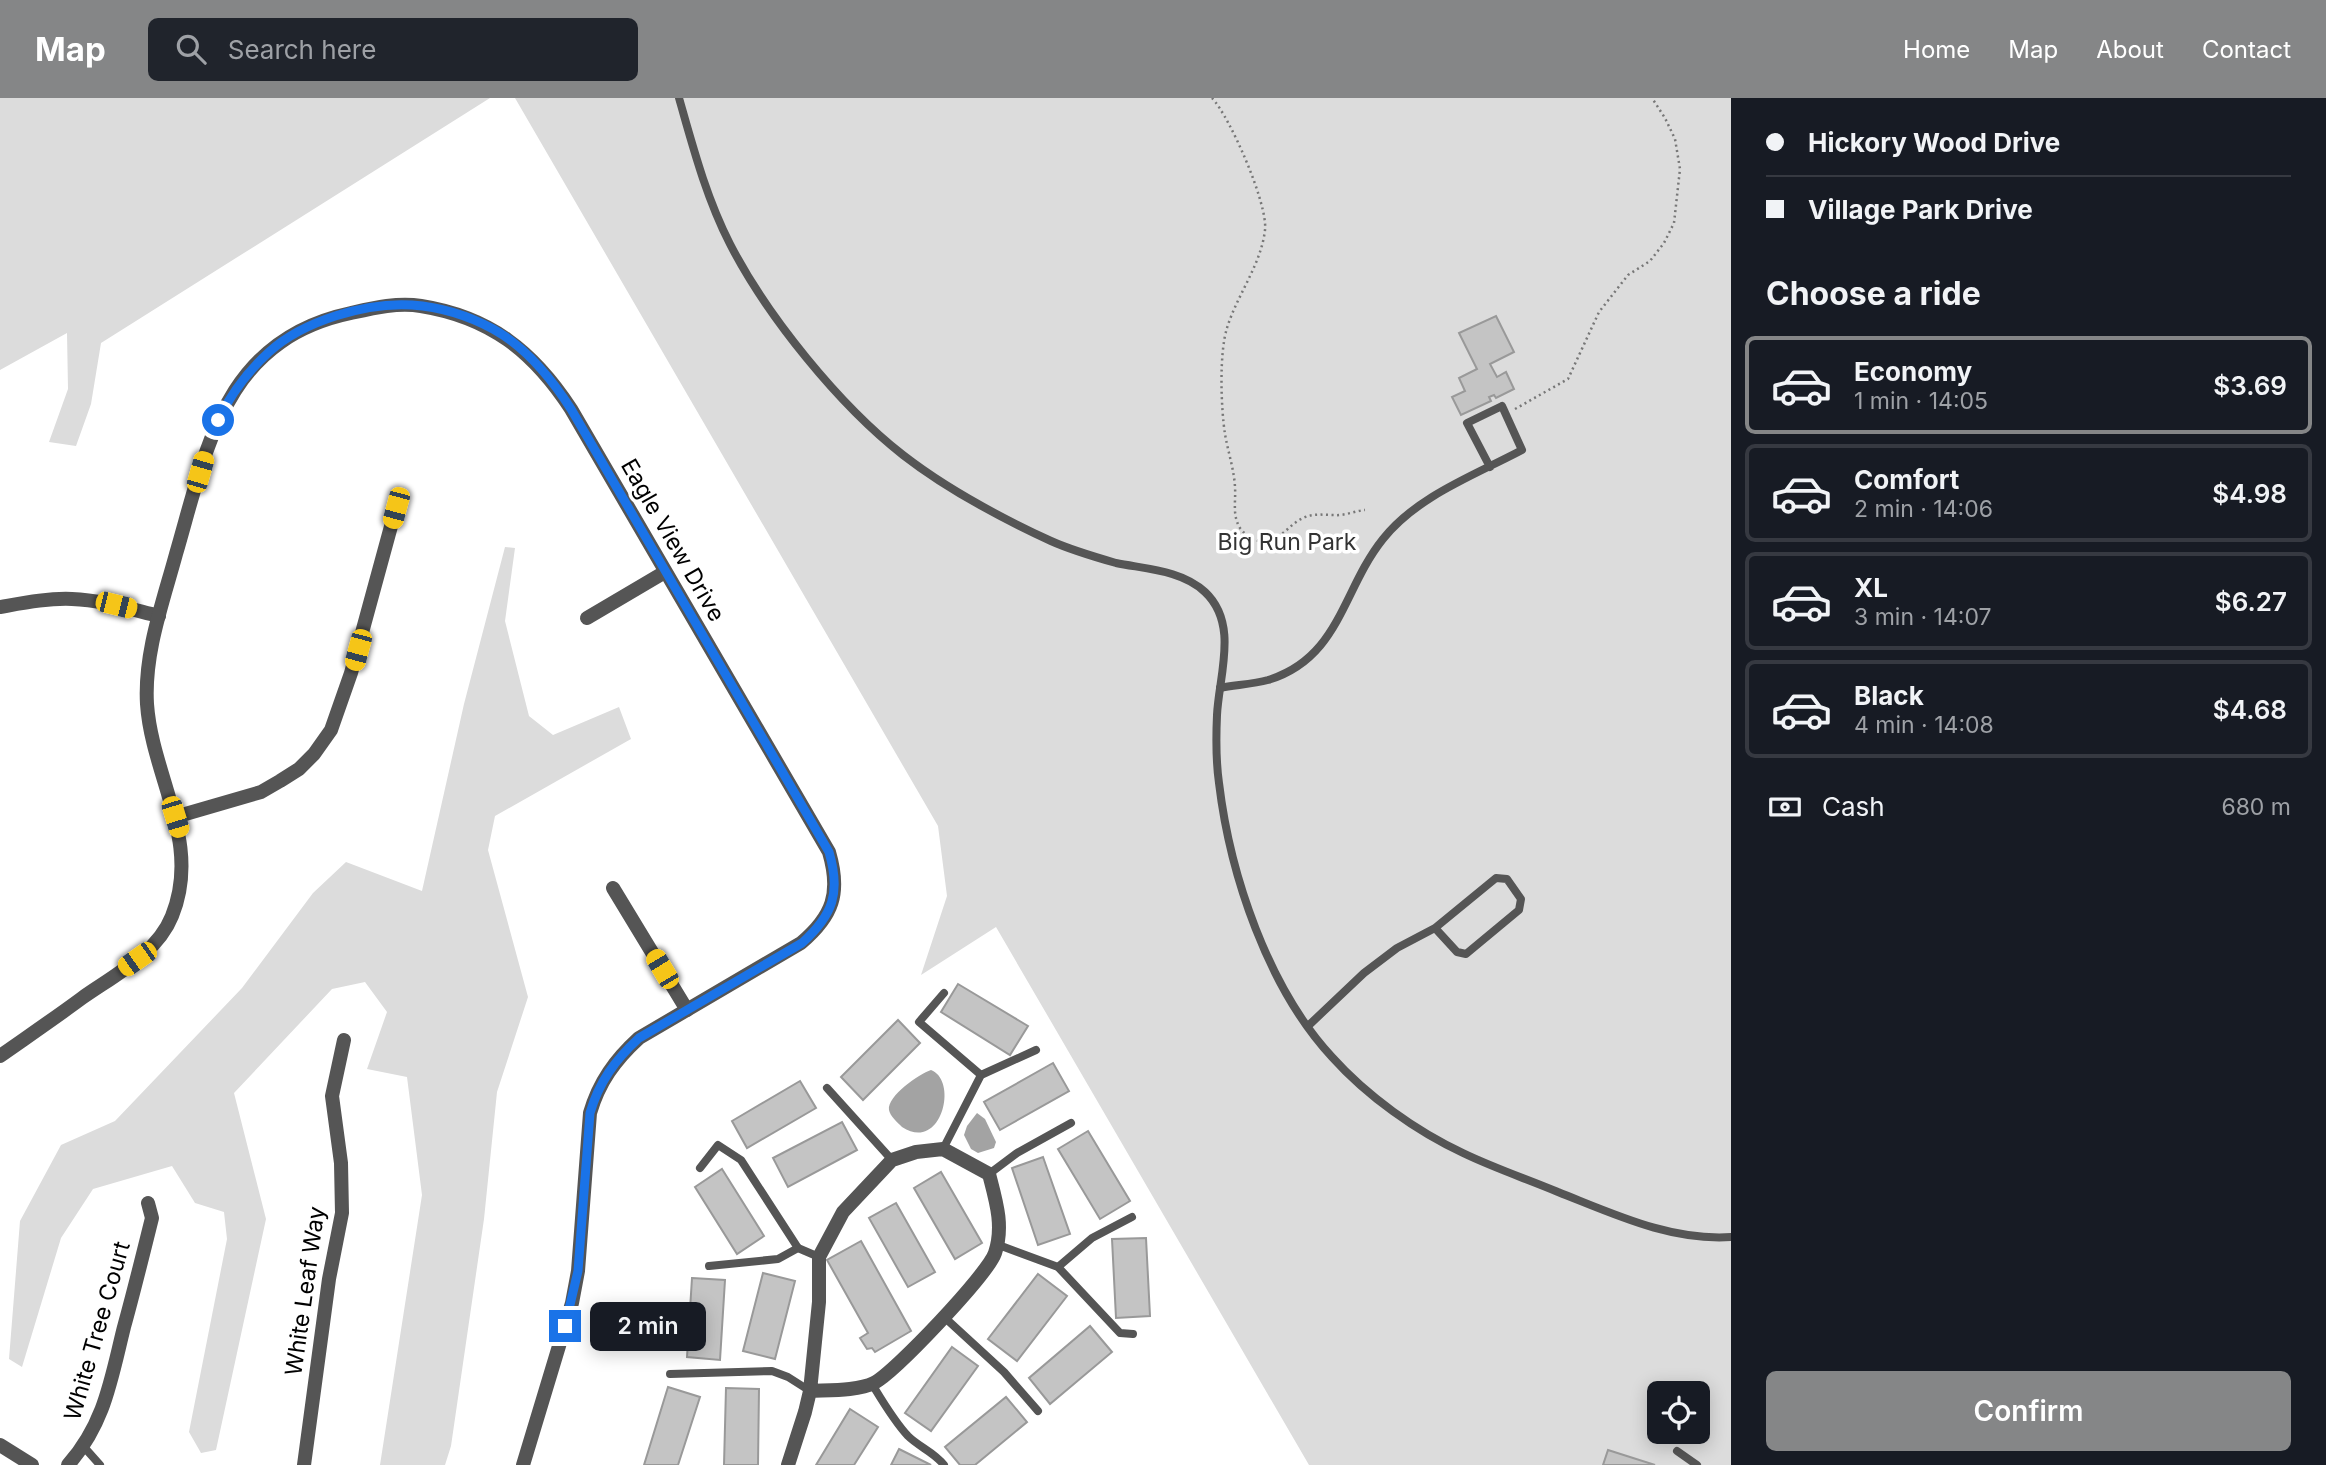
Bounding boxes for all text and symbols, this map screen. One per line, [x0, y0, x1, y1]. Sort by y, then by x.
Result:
search box [148, 18, 638, 81]
text: Map [35, 29, 106, 69]
icon: search [172, 30, 210, 68]
text: Search here [228, 34, 376, 65]
text: Home [1903, 35, 1970, 64]
text: Map [2008, 35, 2058, 64]
text: About [2096, 35, 2164, 64]
text: Contact [2202, 35, 2291, 64]
text: Hickory Wood Drive [1808, 127, 2060, 158]
text: Village Park Drive [1808, 194, 2033, 225]
text: Choose a ride [1766, 274, 1981, 313]
icon: car [1770, 354, 1833, 417]
text: Economy [1854, 356, 1972, 387]
text: $3.69 [2213, 370, 2287, 401]
text: 1 min · 14:05 [1854, 387, 1988, 415]
route start [202, 404, 234, 436]
car [185, 449, 216, 495]
street label: Eagle View Drive [615, 454, 731, 626]
icon: car [1770, 462, 1833, 525]
text: Comfort [1854, 464, 1959, 495]
text: $4.98 [2212, 478, 2287, 509]
car [381, 485, 412, 531]
text: 2 min · 14:06 [1854, 495, 1993, 523]
park label: Big Run Park [1218, 528, 1357, 556]
icon: car [1770, 570, 1833, 633]
text: XL [1854, 572, 1888, 603]
text: $6.27 [2215, 586, 2287, 617]
car [94, 590, 139, 620]
text: 3 min · 14:07 [1854, 603, 1991, 631]
car [343, 627, 374, 673]
icon: car [1770, 678, 1833, 741]
text: Black [1854, 680, 1924, 711]
text: $4.68 [2213, 694, 2287, 725]
text: 4 min · 14:08 [1854, 711, 1994, 739]
icon: cash [1766, 788, 1804, 826]
text: Cash [1822, 791, 1885, 822]
text: 680 m [2221, 793, 2291, 821]
car [159, 794, 192, 840]
car [114, 938, 161, 980]
car [643, 946, 682, 992]
street label: White Leaf Way [279, 1205, 331, 1377]
street label: White Tree Court [58, 1238, 136, 1424]
callout: 2 min [590, 1302, 705, 1350]
route end [549, 1310, 581, 1342]
text: 2 min [618, 1312, 678, 1340]
button: Confirm [1766, 1371, 2291, 1451]
map controls [1647, 1381, 1710, 1444]
button: locate [1647, 1381, 1710, 1444]

